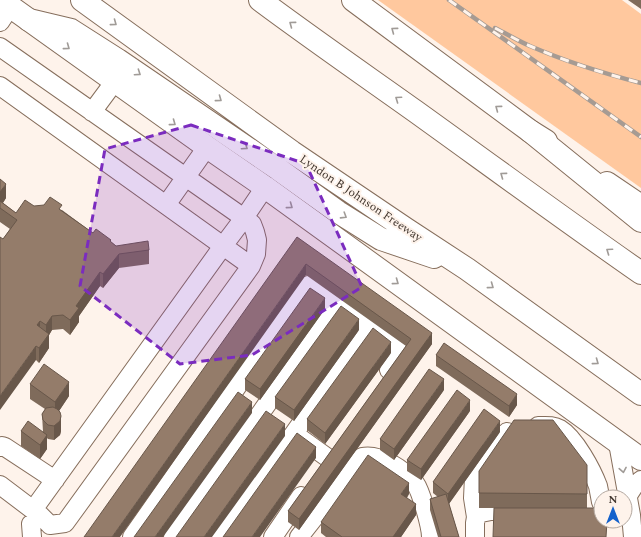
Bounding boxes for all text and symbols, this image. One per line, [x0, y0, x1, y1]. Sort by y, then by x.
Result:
one-way arrow [110, 18, 117, 26]
one-way arrow [290, 22, 297, 29]
one-way arrow [391, 28, 398, 35]
one-way arrow [63, 42, 70, 50]
one-way arrow [134, 68, 141, 76]
one-way arrow [215, 94, 222, 102]
one-way arrow [395, 96, 402, 104]
one-way arrow [496, 105, 503, 112]
one-way arrow [168, 118, 175, 125]
one-way arrow [241, 142, 248, 149]
street label: Lyndon B Johnson Freeway [295, 150, 427, 247]
one-way arrow [501, 173, 508, 180]
one-way arrow [286, 201, 293, 208]
one-way arrow [340, 211, 347, 218]
one-way arrow [606, 248, 613, 256]
one-way arrow [391, 277, 398, 284]
one-way arrow [486, 281, 493, 288]
one-way arrow [592, 357, 599, 364]
one-way arrow [618, 467, 627, 473]
north arrow [593, 489, 633, 529]
text: N [609, 491, 618, 508]

